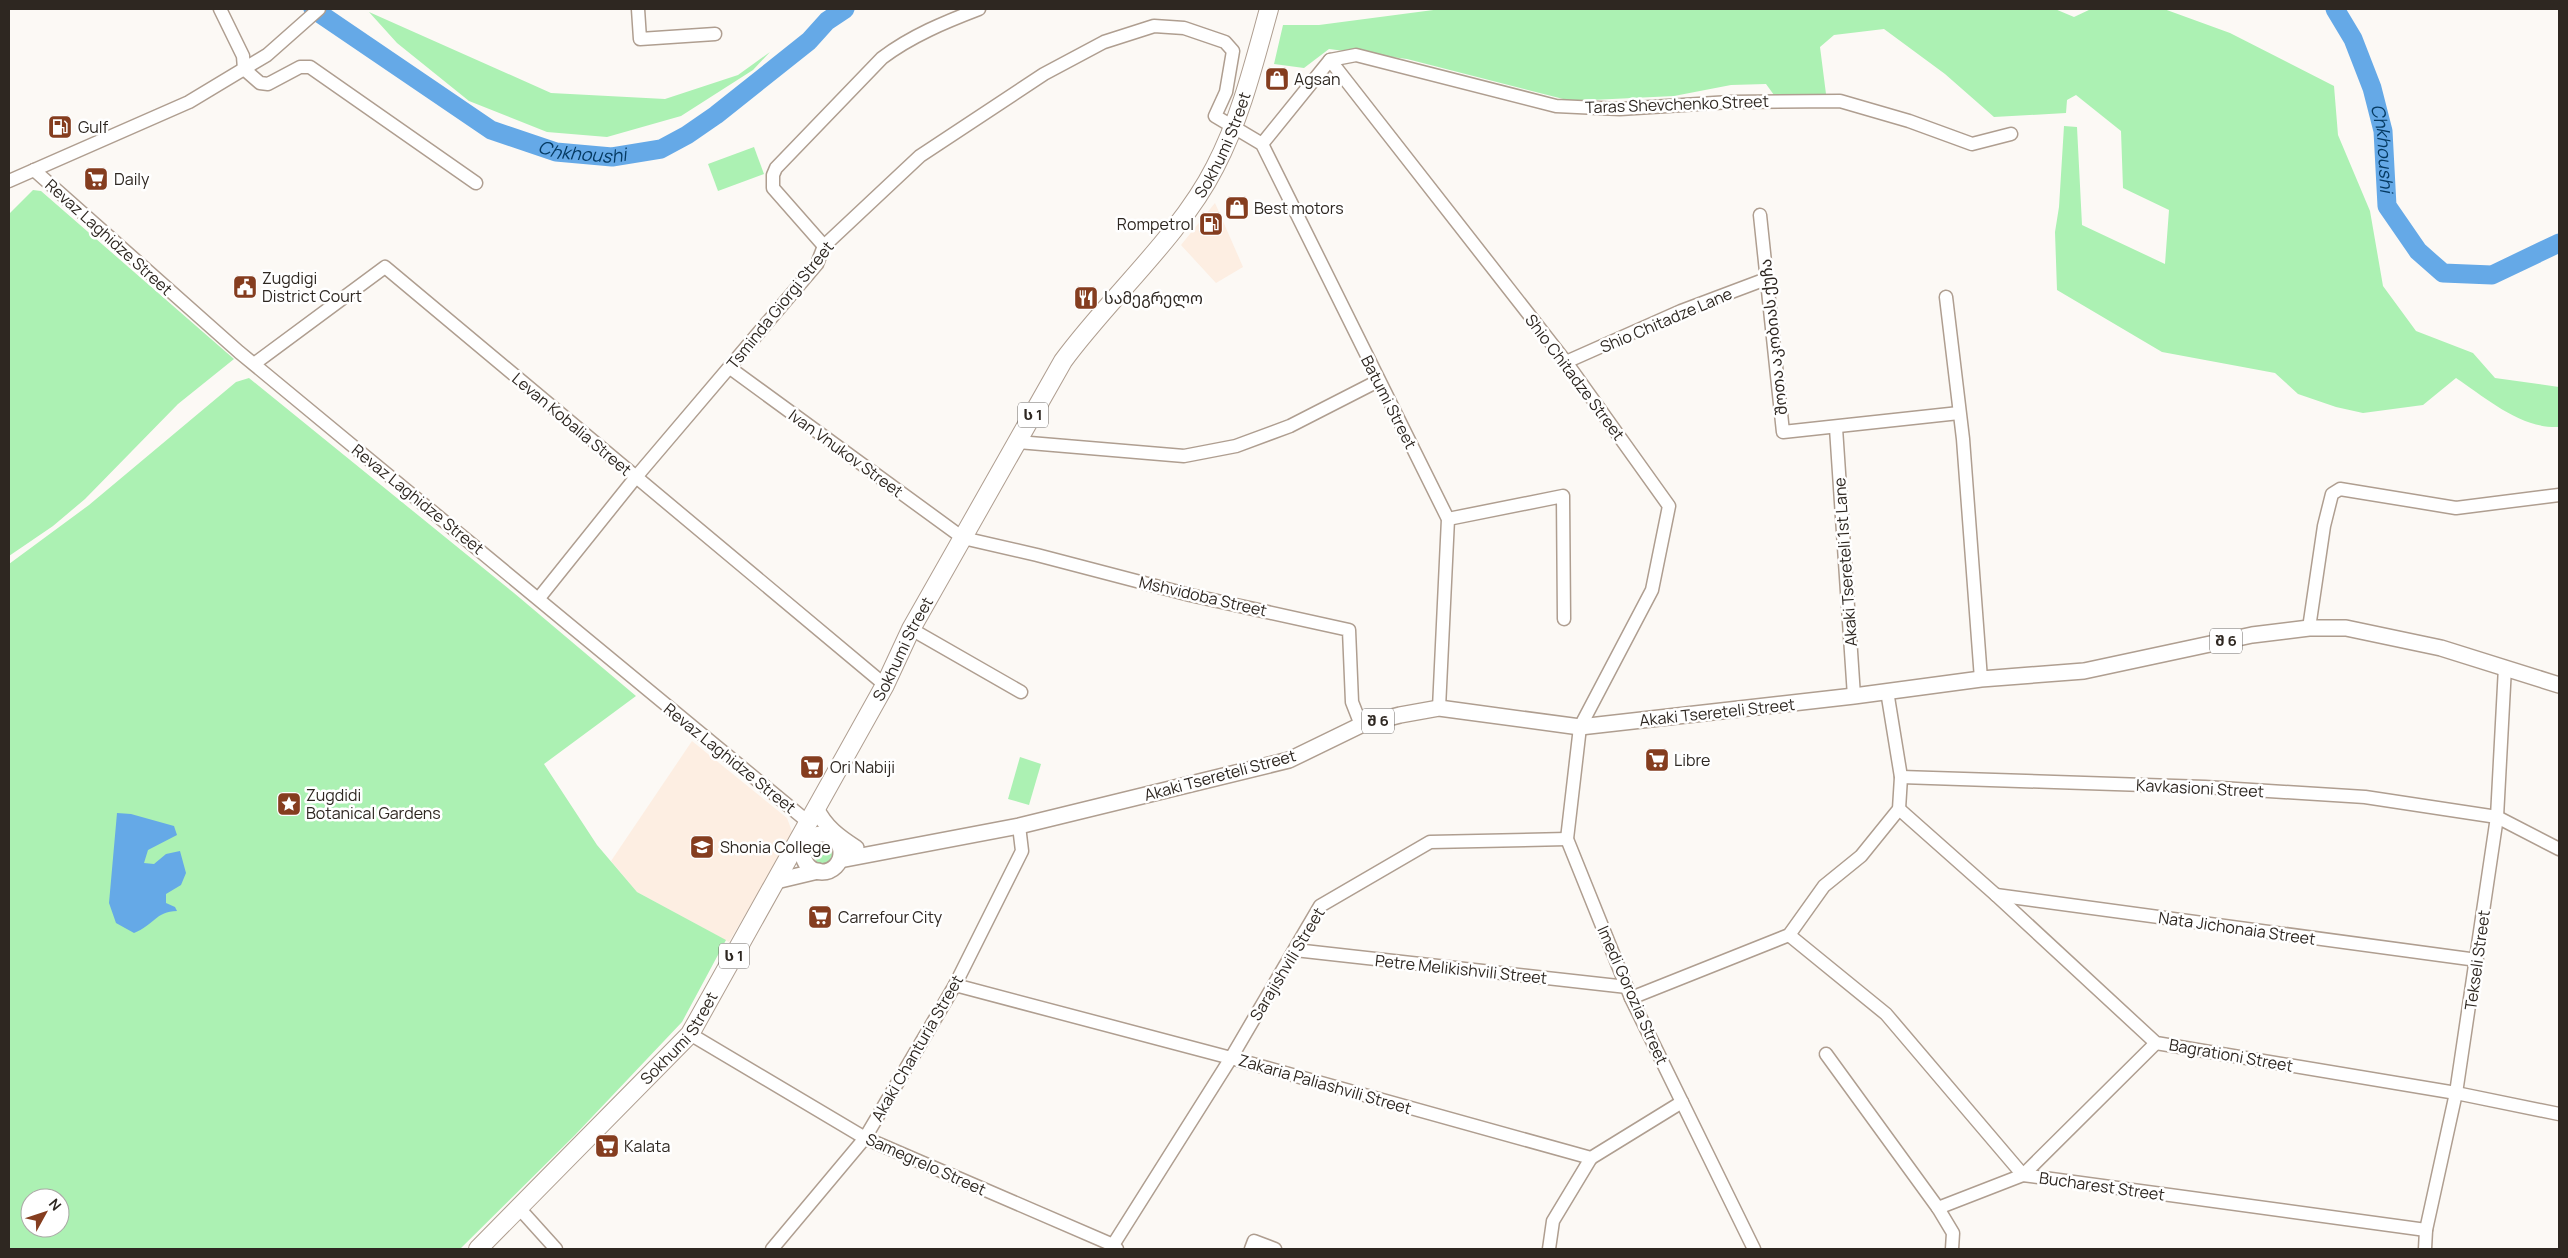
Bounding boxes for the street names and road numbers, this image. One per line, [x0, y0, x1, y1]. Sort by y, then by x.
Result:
street label: Sokhumi Street [1189, 89, 1256, 202]
street label: Taras Shevchenko Street [1585, 90, 1769, 118]
street label: Revaz Laghidze Street [41, 174, 177, 300]
street label: Tsminda Giorgi Street [722, 236, 838, 374]
street label: შოთა აკობიას ქუჩა [1754, 258, 1792, 416]
street label: Shio Chitadze Lane [1597, 282, 1735, 358]
street label: Shio Chitadze Street [1520, 309, 1630, 445]
street label: Batumi Street [1356, 352, 1422, 452]
street label: Levan Kobalia Street [508, 367, 636, 481]
road number: ს 1 [1018, 402, 1048, 428]
street label: Ivan Vnukov Street [784, 404, 908, 502]
street label: Revaz Laghidze Street [347, 439, 489, 559]
street label: Akaki Tsereteli 1st Lane [1828, 477, 1862, 647]
street label: Mshvidoba Street [1137, 571, 1269, 621]
street label: Sokhumi Street [867, 593, 938, 705]
road number: შ 6 [2210, 628, 2242, 654]
street label: Akaki Tsereteli Street [1638, 693, 1796, 731]
street label: Revaz Laghidze Street [659, 698, 801, 818]
road number: შ 6 [1362, 708, 1394, 734]
street label: Akaki Tsereteli Street [1142, 744, 1298, 806]
street label: Kavkasioni Street [2135, 774, 2265, 802]
street label: Sarajishvili Street [1245, 903, 1329, 1025]
street label: Nata Jichonaia Street [2157, 906, 2317, 950]
street label: Tekseli Street [2459, 909, 2495, 1011]
street label: Imedi Gorozia Street [1592, 922, 1674, 1068]
road number: ს 1 [719, 944, 749, 968]
street label: Petre Melikishvili Street [1374, 949, 1548, 989]
street label: Akaki Chanturia Street [866, 971, 968, 1125]
street label: Sokhumi Street [635, 988, 723, 1089]
street label: Bagrationi Street [2167, 1033, 2295, 1077]
street label: Zakaria Paliashvili Street [1236, 1049, 1414, 1119]
street label: Samegrelo Street [862, 1128, 990, 1200]
street label: Bucharest Street [2038, 1166, 2166, 1206]

